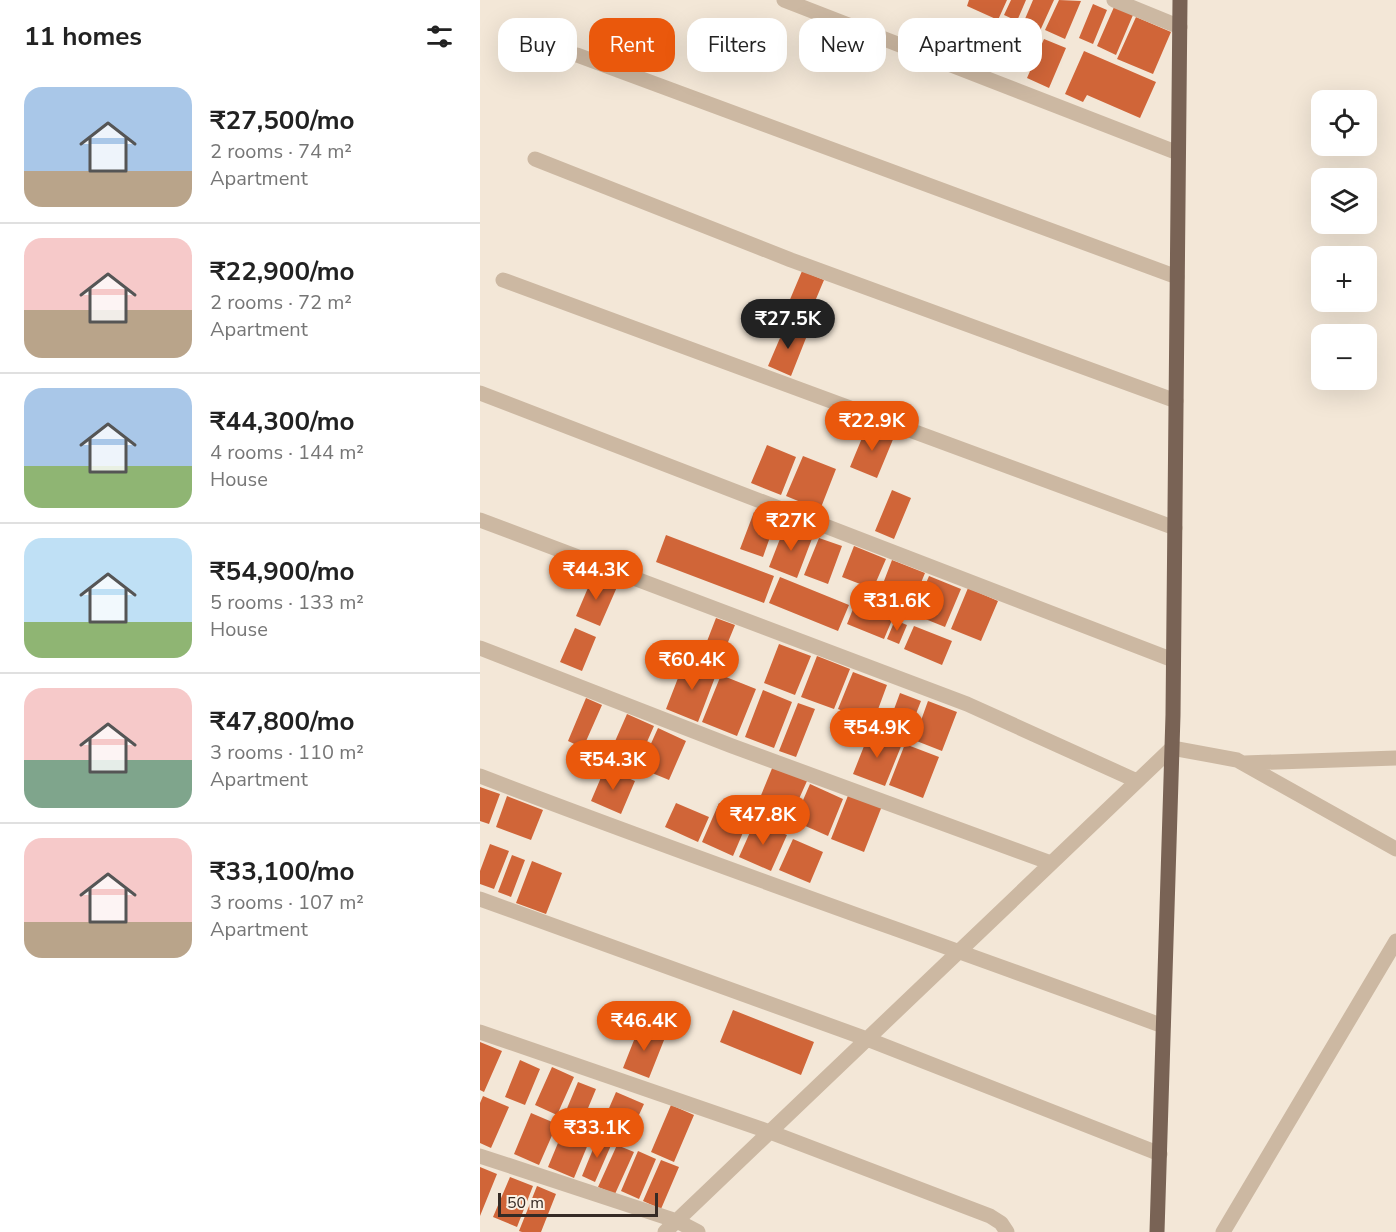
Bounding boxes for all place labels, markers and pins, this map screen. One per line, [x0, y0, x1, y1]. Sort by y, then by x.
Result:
pin: ₹27.5K [739, 299, 837, 350]
pin: ₹22.9K [823, 401, 921, 452]
pin: ₹27K [755, 501, 827, 552]
pin: ₹44.3K [547, 550, 645, 601]
pin: ₹31.6K [848, 581, 946, 632]
pin: ₹60.4K [643, 640, 741, 691]
pin: ₹54.9K [828, 708, 926, 759]
pin: ₹54.3K [564, 740, 662, 791]
pin: ₹47.8K [714, 795, 812, 846]
pin: ₹46.4K [595, 1001, 693, 1052]
pin: ₹33.1K [548, 1108, 646, 1159]

